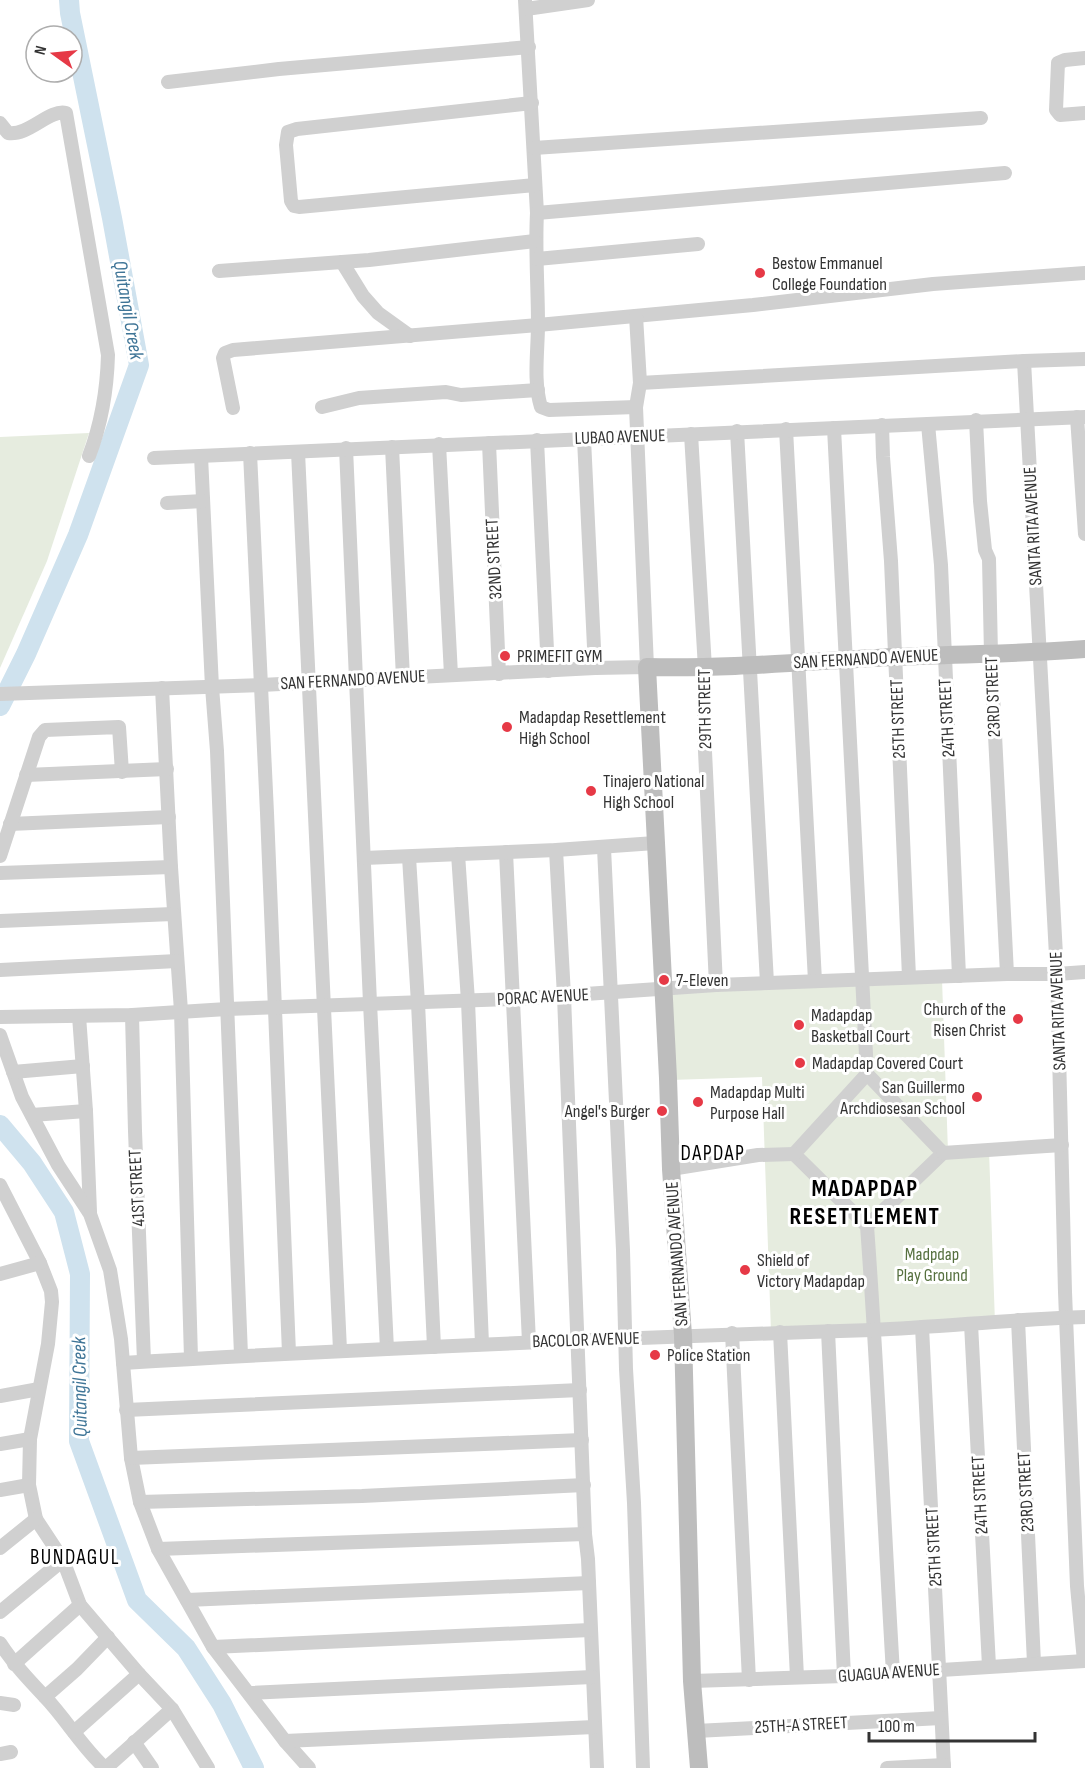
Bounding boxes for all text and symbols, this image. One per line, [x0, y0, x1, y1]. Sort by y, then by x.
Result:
north arrow [24, 24, 84, 84]
text: N [31, 44, 51, 57]
place label: Bestow Emmanuel College Foundation [772, 253, 887, 295]
water label: Quitangil Creek [107, 259, 149, 362]
marker: Bestow Emmanuel College Foundation [753, 266, 767, 280]
street label: LUBAO AVENUE [574, 425, 666, 449]
street label: SANTA RITA AVENUE [1019, 466, 1047, 586]
street label: 32ND STREET [481, 518, 507, 600]
street label: SAN FERNANDO AVENUE [793, 645, 939, 673]
place label: PRIMEFIT GYM [517, 646, 603, 667]
marker: PRIMEFIT GYM [498, 649, 512, 663]
street label: 23RD STREET [981, 656, 1005, 738]
street label: SAN FERNANDO AVENUE [280, 666, 426, 694]
street label: 29TH STREET [694, 669, 716, 749]
street label: 24TH STREET [934, 678, 960, 758]
street label: 25TH STREET [886, 679, 910, 759]
place label: Madapdap Resettlement High School [519, 707, 666, 749]
marker: Madapdap Resettlement High School [500, 720, 514, 734]
place label: Tinajero National High School [603, 771, 704, 813]
marker: Tinajero National High School [584, 784, 598, 798]
street label: SANTA RITA AVENUE [1045, 951, 1071, 1071]
place label: 7-Eleven [676, 970, 729, 991]
marker: 7-Eleven [657, 973, 671, 987]
street label: PORAC AVENUE [497, 984, 589, 1010]
place label: Church of the Risen Christ [924, 999, 1007, 1041]
place label: Madapdap Basketball Court [811, 1005, 911, 1047]
marker: Church of the Risen Christ [1011, 1012, 1025, 1026]
marker: Madapdap Basketball Court [792, 1018, 806, 1032]
place label: Madapdap Covered Court [812, 1053, 964, 1074]
marker: Madapdap Covered Court [793, 1056, 807, 1070]
place label: San Guillermo Archdiosesan School [839, 1077, 965, 1119]
place label: Madapdap Multi Purpose Hall [710, 1082, 805, 1124]
marker: San Guillermo Archdiosesan School [970, 1090, 984, 1104]
marker: Madapdap Multi Purpose Hall [691, 1095, 705, 1109]
place label: Angel's Burger [564, 1101, 650, 1122]
marker: Angel's Burger [655, 1104, 669, 1118]
district label: DAPDAP [681, 1141, 745, 1166]
street label: 41ST STREET [125, 1149, 149, 1227]
district label: MADAPDAP RESETTLEMENT [789, 1174, 941, 1231]
street label: SAN FERNANDO AVENUE [661, 1181, 693, 1327]
park label: Madpdap Play Ground [896, 1244, 968, 1286]
place label: Shield of Victory Madapdap [757, 1250, 865, 1292]
marker: Shield of Victory Madapdap [738, 1263, 752, 1277]
street label: BACOLOR AVENUE [532, 1328, 640, 1352]
water label: Quitangil Creek [67, 1336, 93, 1437]
place label: Police Station [667, 1345, 750, 1366]
marker: Police Station [648, 1348, 662, 1362]
street label: 23RD STREET [1013, 1451, 1039, 1533]
street label: 24TH STREET [967, 1455, 993, 1535]
street label: 25TH STREET [921, 1507, 947, 1587]
district label: BUNDAGUL [30, 1545, 120, 1570]
street label: GUAGUA AVENUE [837, 1659, 941, 1687]
scale bar [869, 1705, 1036, 1743]
street label: 25TH-A STREET [754, 1712, 848, 1738]
text: 100 m [878, 1716, 915, 1737]

